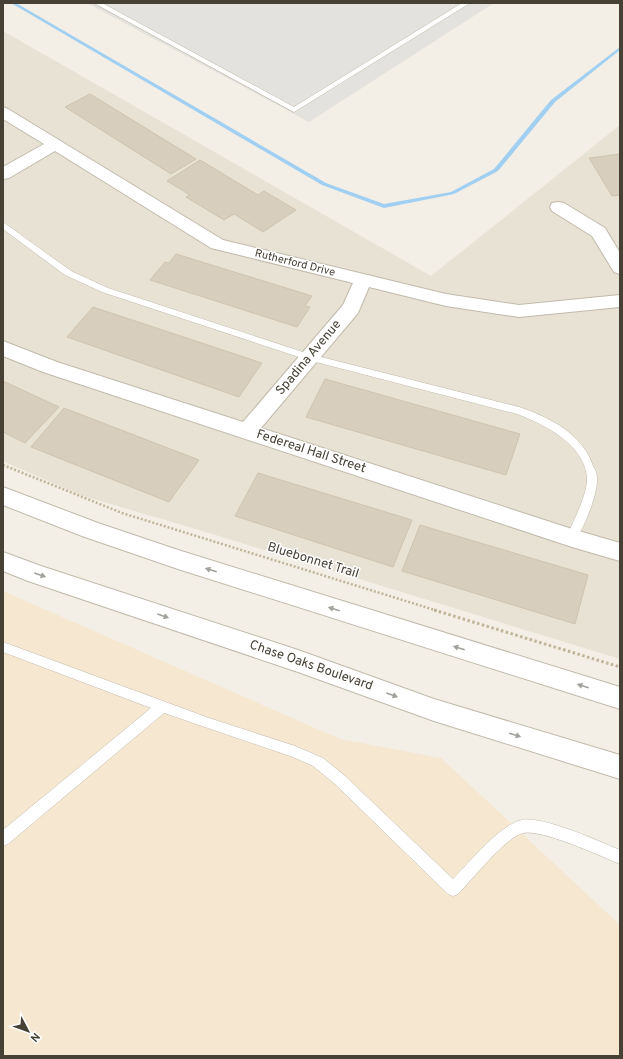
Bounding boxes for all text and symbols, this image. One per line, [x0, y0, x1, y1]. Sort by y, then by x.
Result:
street label: Rutherford Drive [253, 246, 337, 280]
street label: Spadina Avenue [273, 317, 345, 399]
street label: Federeal Hall Street [254, 427, 368, 477]
street label: Bluebonnet Trail [265, 539, 361, 583]
one-way arrow [204, 566, 216, 572]
one-way arrow [34, 572, 46, 578]
one-way arrow [328, 606, 340, 612]
one-way arrow [157, 613, 169, 619]
street label: Chase Oaks Boulevard [247, 637, 375, 695]
one-way arrow [452, 645, 464, 651]
one-way arrow [576, 683, 588, 689]
one-way arrow [386, 692, 398, 698]
one-way arrow [510, 732, 522, 738]
north arrow [8, 1011, 48, 1051]
text: N [27, 1029, 43, 1044]

